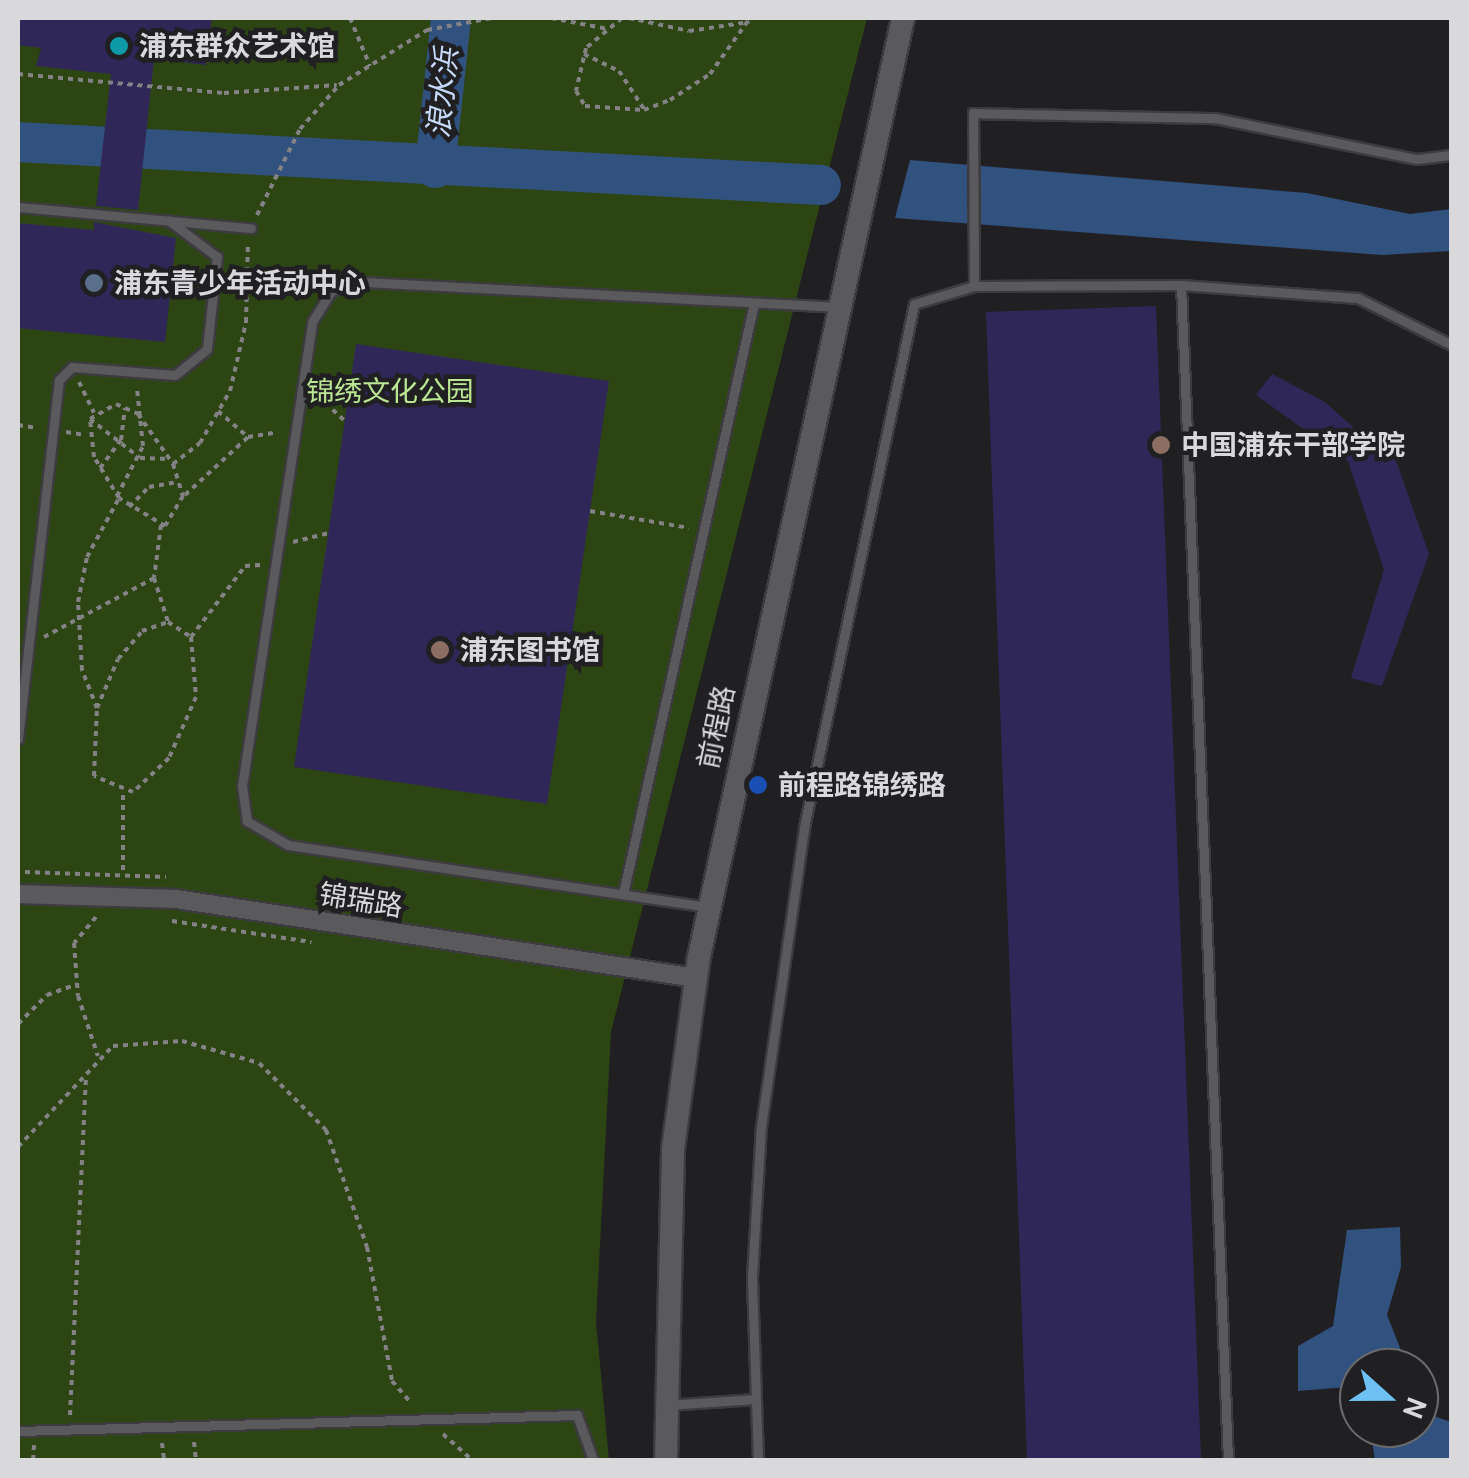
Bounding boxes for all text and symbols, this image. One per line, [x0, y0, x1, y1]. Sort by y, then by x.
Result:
place label: 浦东群众艺术馆 [139, 29, 335, 63]
marker: 浦东群众艺术馆 [108, 35, 130, 57]
water label: 浪水浜 [420, 46, 466, 140]
place label: 浦东青少年活动中心 [114, 266, 366, 300]
marker: 浦东青少年活动中心 [83, 272, 105, 294]
park label: 锦绣文化公园 [306, 374, 474, 408]
place label: 中国浦东干部学院 [1181, 428, 1405, 462]
marker: 中国浦东干部学院 [1150, 434, 1172, 456]
place label: 浦东图书馆 [460, 633, 600, 667]
marker: 浦东图书馆 [429, 639, 451, 661]
street label: 前程路 [691, 682, 741, 772]
place label: 前程路锦绣路 [778, 768, 946, 802]
marker: 前程路锦绣路 [747, 774, 769, 796]
street label: 锦瑞路 [317, 877, 405, 923]
north arrow [1339, 1348, 1439, 1448]
text: N [1396, 1393, 1435, 1423]

